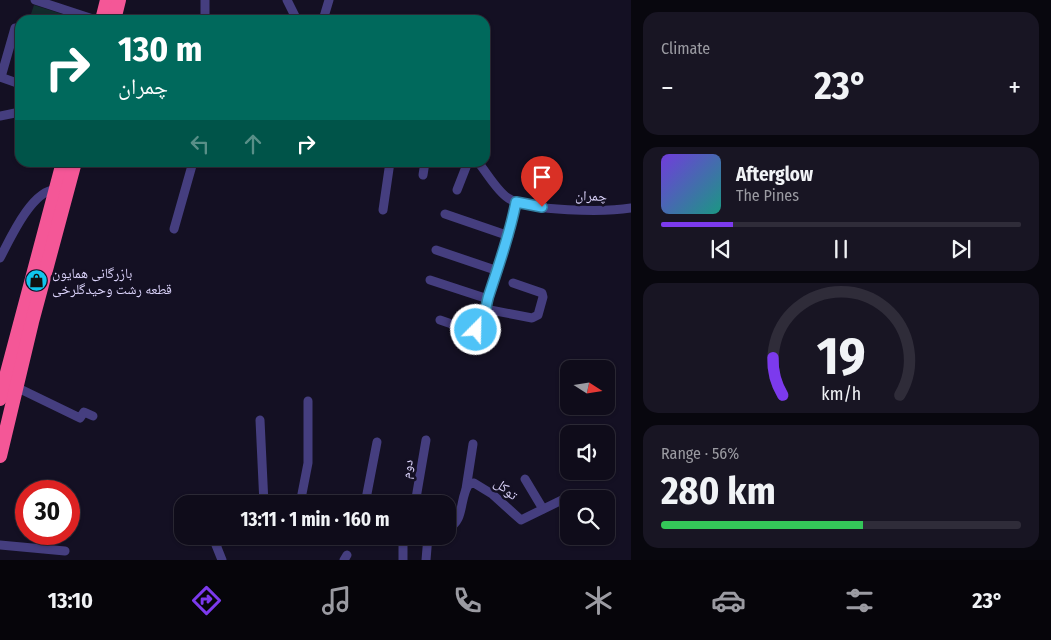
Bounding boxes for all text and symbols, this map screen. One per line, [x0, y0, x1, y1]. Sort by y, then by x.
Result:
text: 130 m [118, 28, 202, 70]
icon: right [35, 35, 100, 100]
text: Climate [661, 39, 710, 58]
text: 23° [814, 63, 868, 109]
text: − [661, 71, 674, 104]
text: + [1008, 71, 1021, 104]
text: چمران [118, 73, 168, 100]
icon: left [186, 130, 214, 158]
icon: ahead [239, 130, 267, 158]
icon: right [292, 130, 320, 158]
pin [521, 156, 563, 207]
icon: arrive [528, 163, 556, 191]
text: Afterglow [736, 163, 813, 186]
text: The Pines [736, 186, 799, 205]
street label: چمران [575, 187, 607, 205]
icon: previous [707, 235, 735, 263]
icon: pause [827, 235, 855, 263]
icon: next [947, 235, 975, 263]
place label: بازرگانی همایون قطعه رشت وحیدگلرخی [52, 265, 172, 298]
shop icon: بازرگانی همایون قطعه رشت وحیدگلرخی [24, 269, 48, 293]
position arrow [449, 303, 501, 355]
text: 19 [817, 325, 865, 388]
north arrow [560, 360, 615, 415]
map controls [560, 360, 615, 545]
text: km/h [821, 383, 861, 405]
button: sound [560, 425, 615, 480]
text: Range · 56% [661, 444, 739, 463]
street label: دوم [397, 458, 418, 480]
text: 280 km [661, 468, 776, 514]
street label: توکل [491, 474, 521, 504]
speed limit sign: 30 [15, 480, 80, 545]
button: search [560, 490, 615, 545]
text: 13:11 · 1 min · 160 m [240, 508, 390, 531]
icon: directions [189, 583, 224, 618]
icon: music [319, 583, 354, 618]
icon: phone [450, 583, 485, 618]
icon: climate [581, 583, 616, 618]
icon: car [711, 583, 746, 618]
icon: filters [842, 583, 877, 618]
text: 13:10 [48, 587, 93, 614]
text: 23° [972, 587, 1003, 614]

